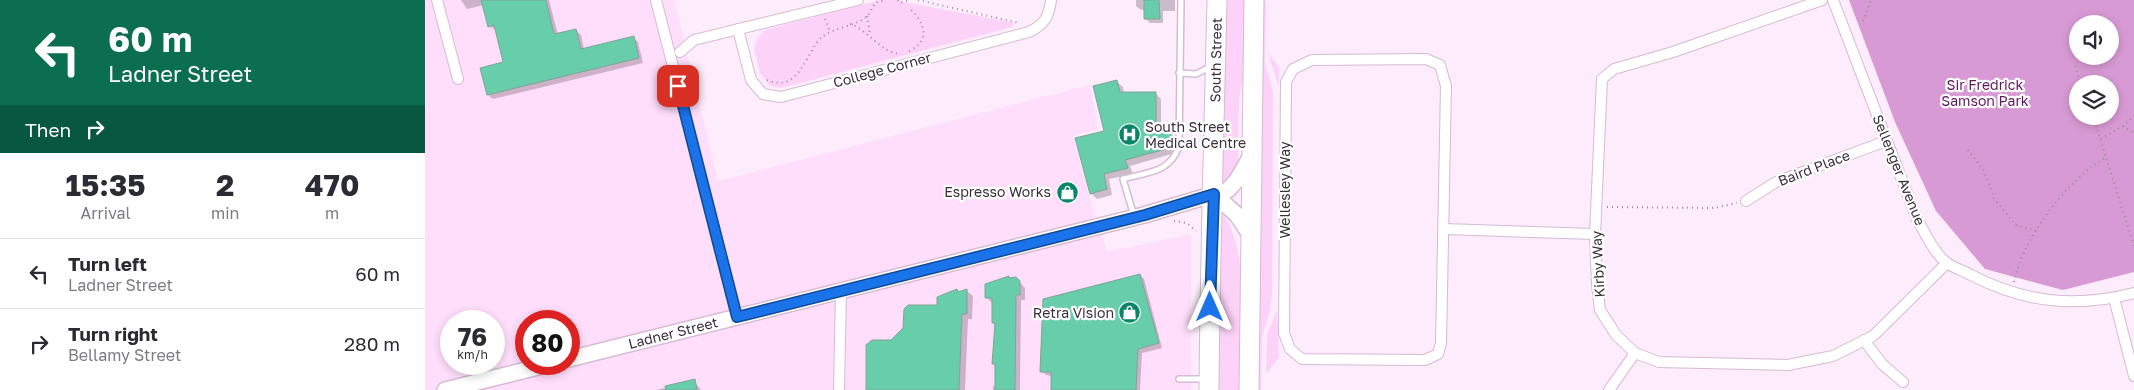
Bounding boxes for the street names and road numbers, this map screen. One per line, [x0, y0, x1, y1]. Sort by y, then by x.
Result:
street label: South Street [1206, 17, 1225, 103]
street label: College Corner [831, 48, 933, 91]
street label: Sellenger Avenue [1870, 112, 1929, 228]
street label: Wellesley Way [1276, 141, 1293, 239]
street label: Baird Place [1775, 146, 1852, 189]
street label: Kirby Way [1587, 230, 1608, 298]
street label: Ladner Street [626, 313, 719, 352]

